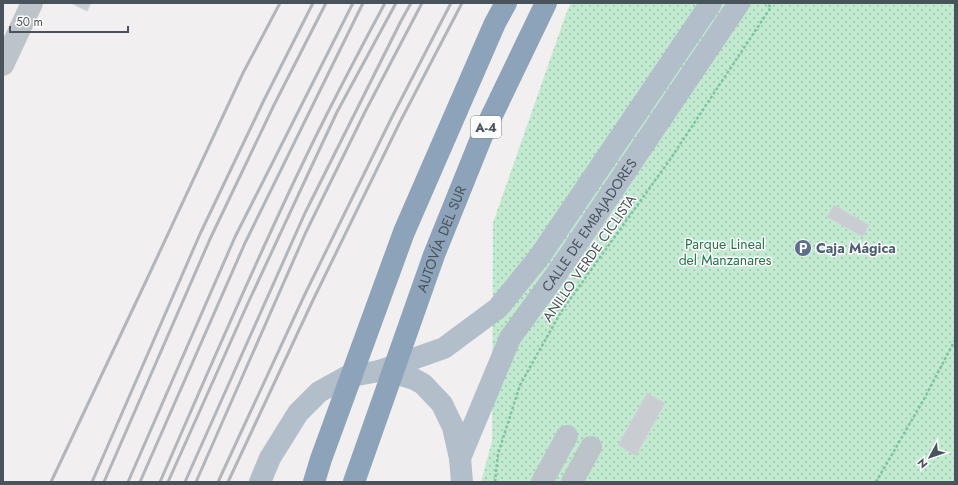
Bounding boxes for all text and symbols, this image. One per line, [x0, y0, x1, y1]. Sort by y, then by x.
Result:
scale bar [10, 8, 128, 34]
text: 50 m [16, 13, 43, 31]
road number: A-4 [471, 116, 501, 138]
street label: CALLE DE EMBAJADORES [537, 154, 642, 296]
street label: AUTOVÍA DEL SUR [412, 183, 471, 295]
street label: ANILLO VERDE CICLISTA [537, 190, 641, 326]
park label: Parque Lineal del Manzanares [679, 234, 772, 270]
parking icon: Caja Mágica [793, 238, 813, 258]
place label: Caja Mágica [816, 238, 896, 258]
north arrow [910, 437, 950, 477]
text: N [913, 455, 931, 472]

